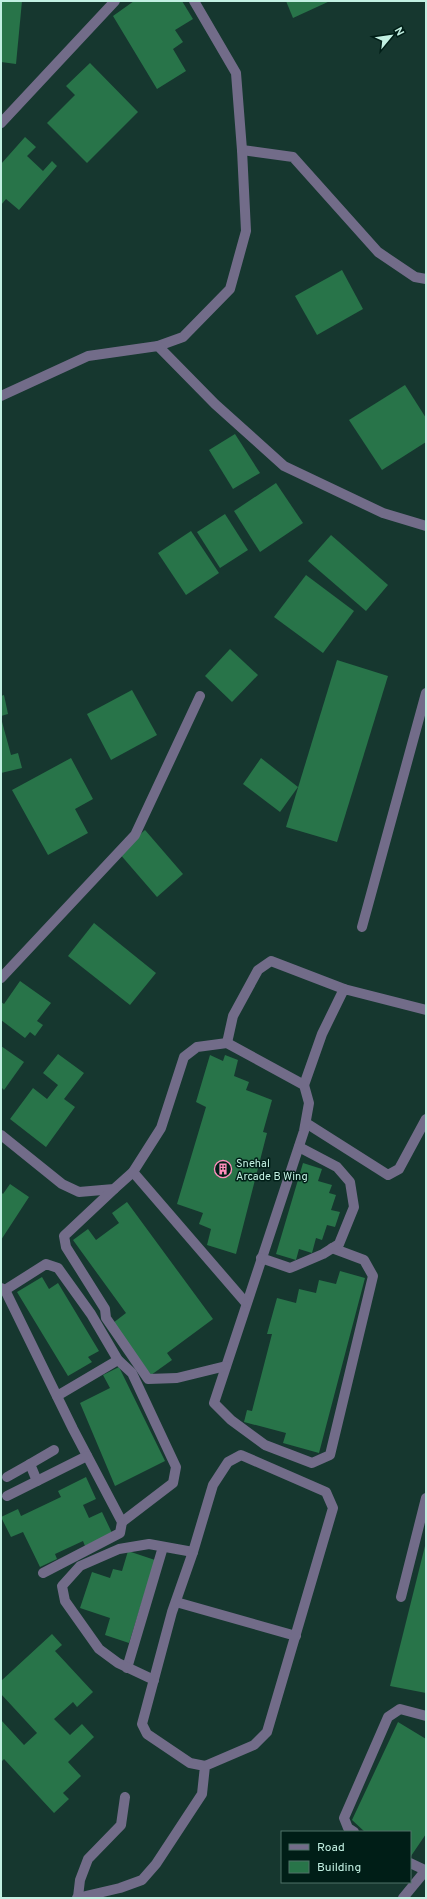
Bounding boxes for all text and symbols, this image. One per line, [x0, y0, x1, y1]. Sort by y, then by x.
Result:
north arrow [371, 16, 411, 56]
text: N [391, 25, 407, 38]
place label: Snehal Arcade B Wing [236, 1157, 308, 1184]
building icon: Snehal Arcade B Wing [213, 1159, 233, 1179]
legend [281, 1831, 411, 1883]
text: Road [317, 1840, 345, 1856]
text: Building [317, 1860, 361, 1876]

